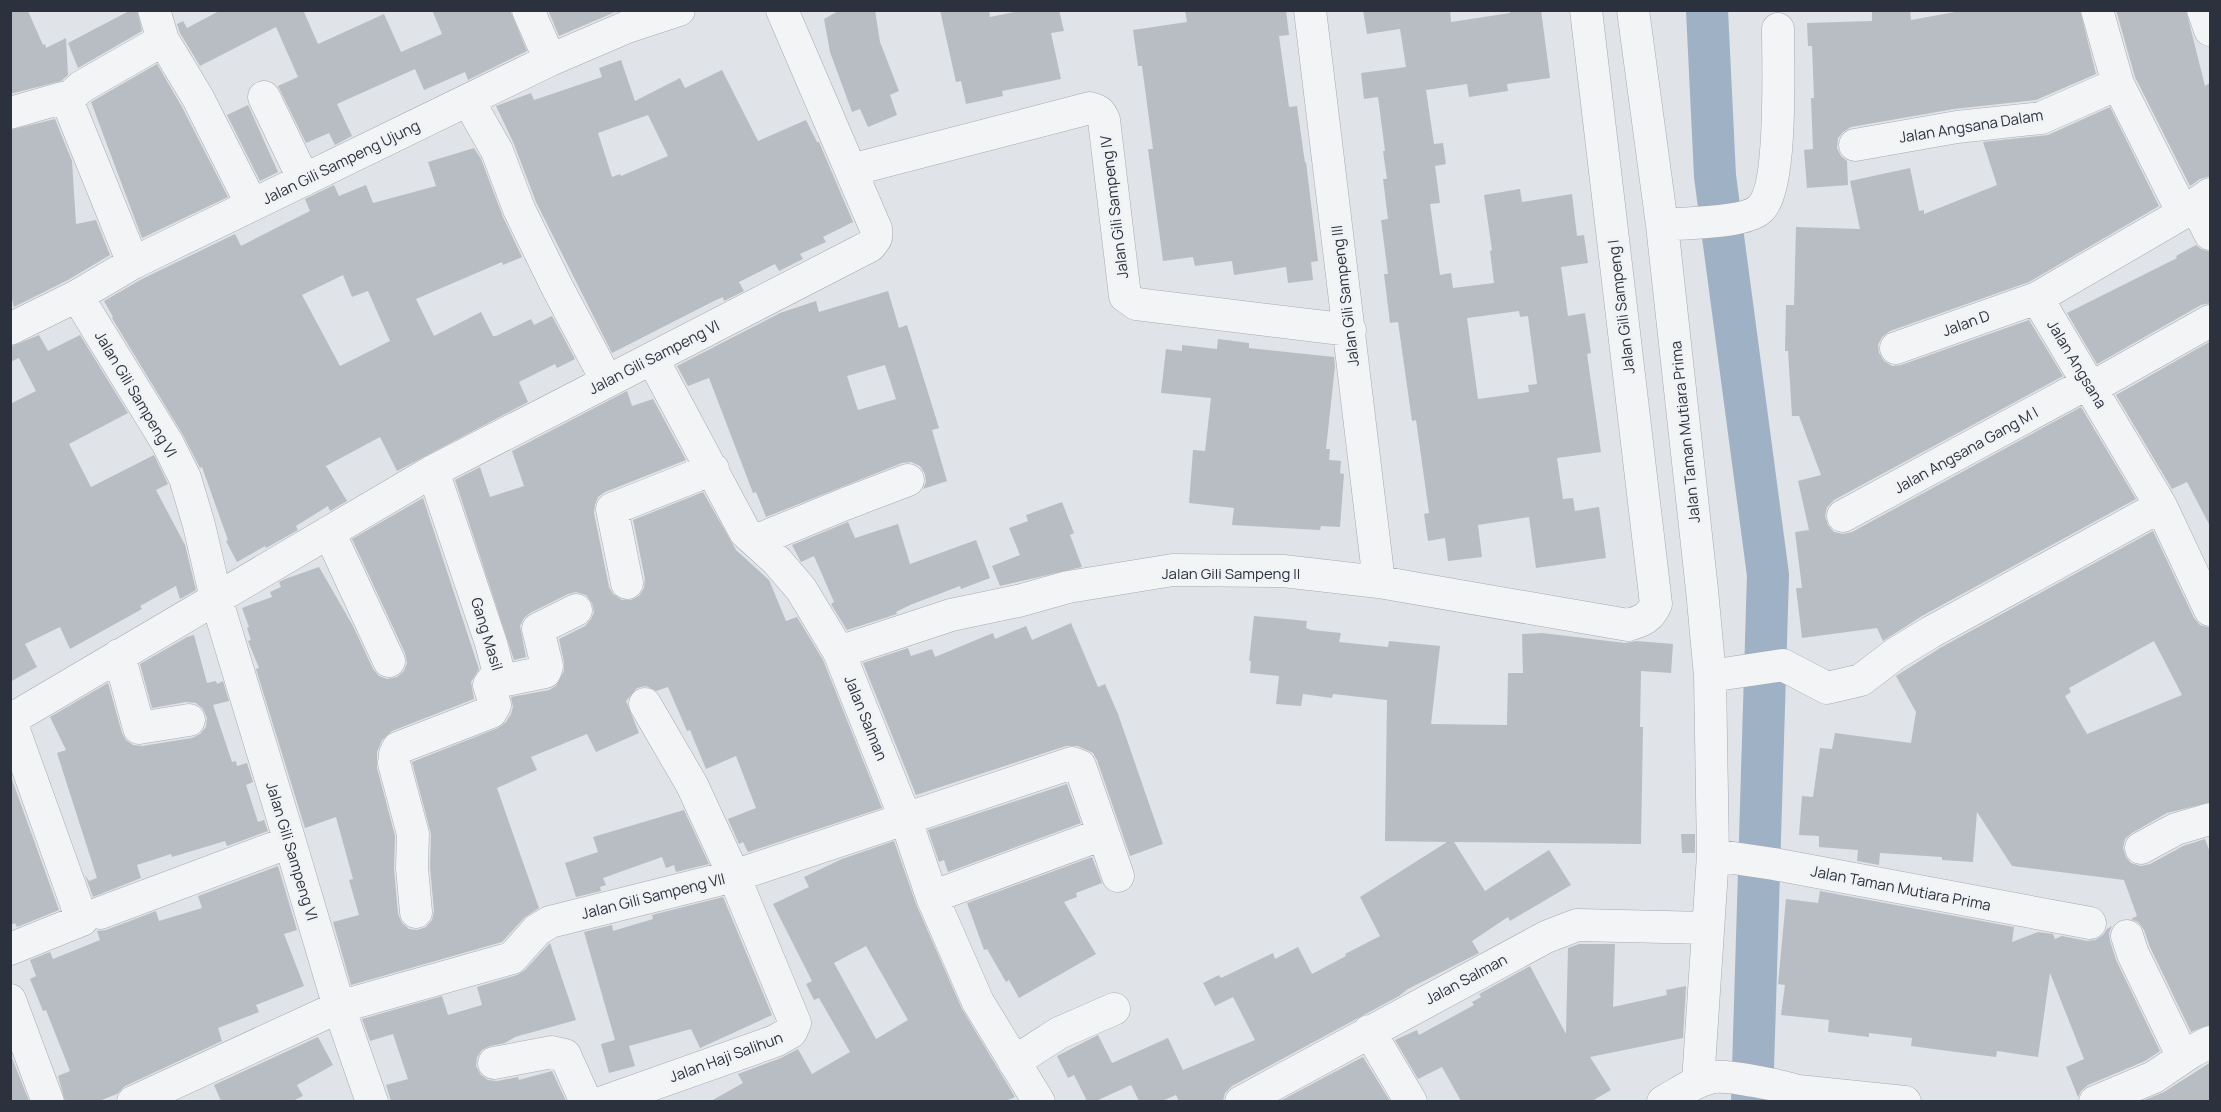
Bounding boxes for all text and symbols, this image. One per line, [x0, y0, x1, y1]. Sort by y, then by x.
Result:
street label: Jalan Angsana Dalam [1897, 104, 2045, 148]
street label: Jalan Gili Sampeng Ujung [259, 115, 423, 209]
street label: Jalan Gili Sampeng IV [1095, 134, 1133, 280]
street label: Jalan Gili Sampeng III [1326, 224, 1364, 368]
street label: Jalan Gili Sampeng I [1602, 239, 1640, 375]
street label: Jalan D [1939, 305, 1993, 341]
street label: Jalan Gili Sampeng VI [585, 315, 723, 399]
street label: Jalan Angsana [2042, 316, 2112, 412]
street label: Jalan Gili Sampeng VI [90, 327, 182, 461]
street label: Jalan Taman Mutiara Prima [1665, 340, 1705, 524]
street label: Jalan Angsana Gang M I [1890, 402, 2042, 498]
street label: Jalan Gili Sampeng II [1162, 563, 1300, 584]
street label: Gang Masil [466, 595, 508, 673]
street label: Jalan Salman [839, 672, 893, 764]
street label: Jalan Gili Sampeng VI [261, 779, 323, 923]
street label: Jalan Taman Mutiara Prima [1809, 860, 1993, 916]
street label: Jalan Gili Sampeng VII [579, 868, 727, 924]
street label: Jalan Salman [1421, 949, 1511, 1009]
street label: Jalan Haji Salihun [666, 1027, 786, 1087]

